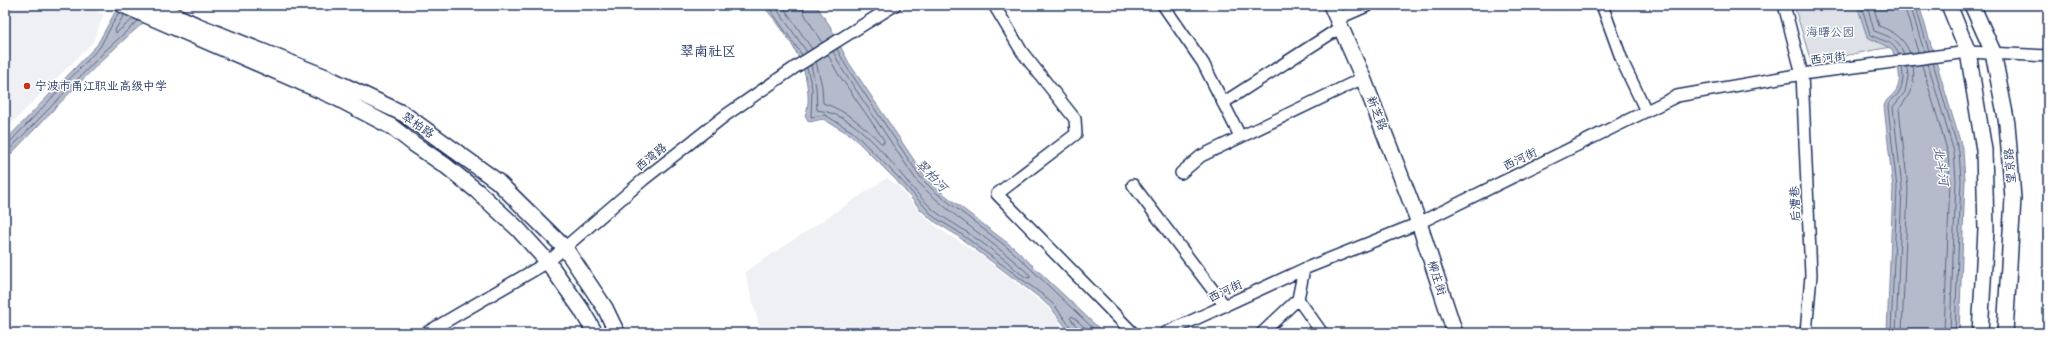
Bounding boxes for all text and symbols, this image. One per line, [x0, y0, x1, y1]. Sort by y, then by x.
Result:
park label: 海曙公园 [1806, 26, 1854, 41]
district label: 翠南社区 [680, 44, 736, 62]
street label: 西河街 [1809, 50, 1847, 69]
place label: 宁波市甬江职业高级中学 [35, 80, 167, 95]
marker: 宁波市甬江职业高级中学 [22, 81, 32, 91]
street label: 新芝路 [1362, 94, 1389, 133]
street label: 翠柏路 [398, 109, 437, 143]
street label: 西湾路 [633, 141, 671, 175]
street label: 西河街 [1501, 146, 1540, 175]
water label: 北斗河 [1929, 146, 1951, 189]
street label: 望京路 [2002, 147, 2021, 184]
water label: 翠柏河 [911, 157, 951, 197]
street label: 后漕巷 [1788, 186, 1805, 222]
street label: 柳庄街 [1423, 259, 1448, 298]
street label: 西河街 [1206, 278, 1245, 307]

